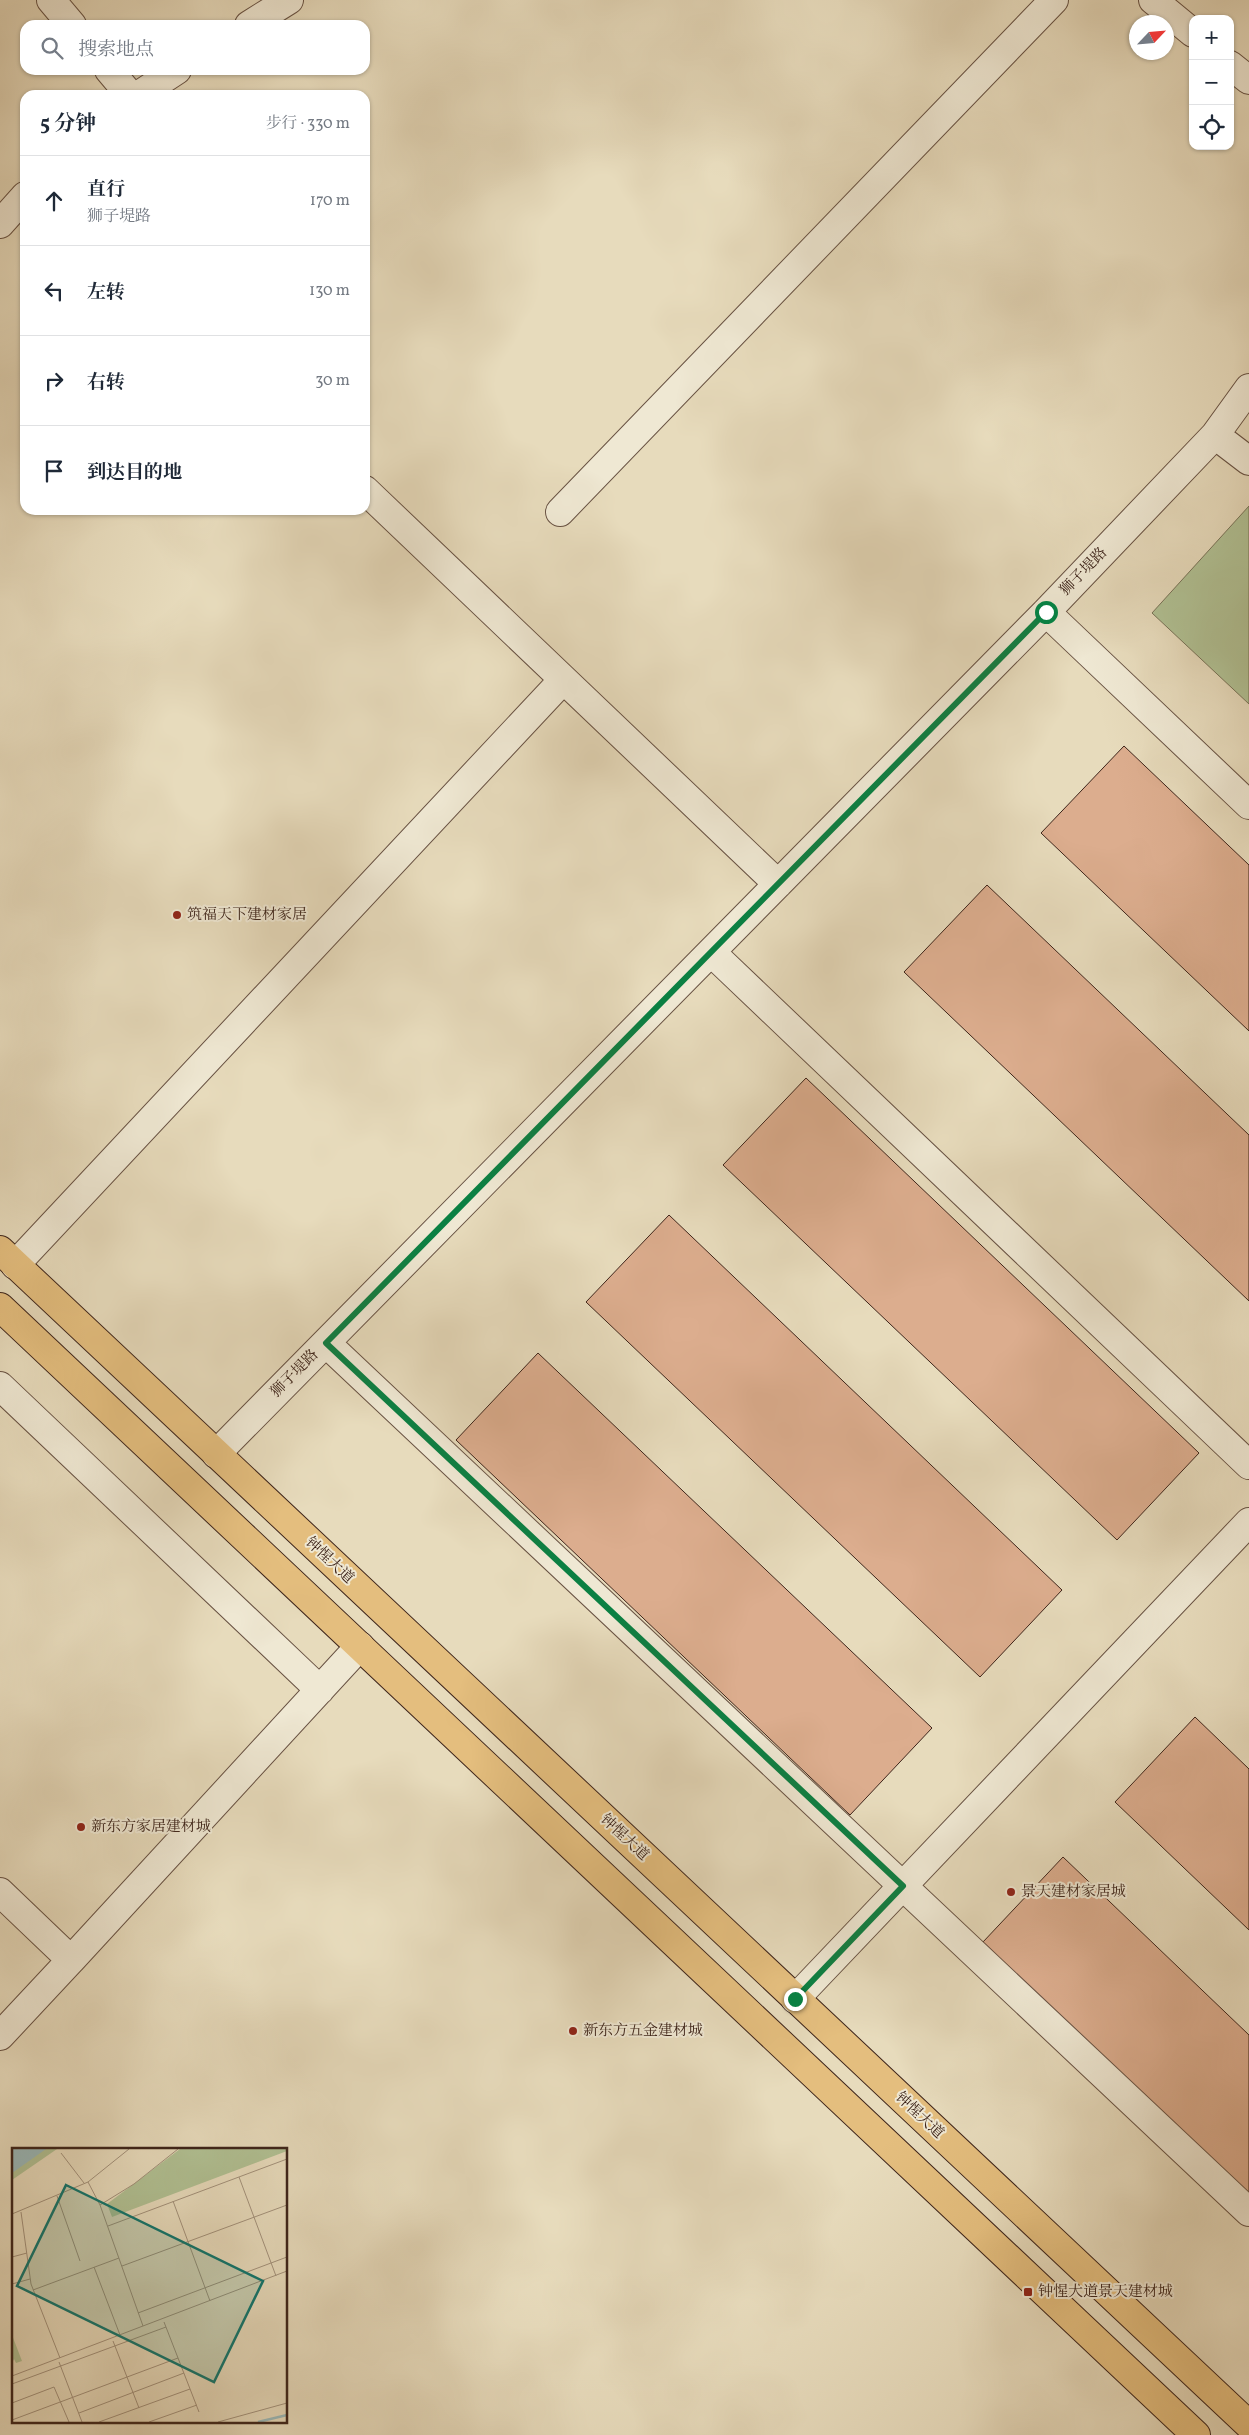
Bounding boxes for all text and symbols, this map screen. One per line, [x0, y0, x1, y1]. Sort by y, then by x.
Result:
north arrow [1129, 15, 1174, 60]
map controls [1189, 15, 1234, 150]
button: + [1189, 15, 1234, 60]
search box [20, 20, 370, 75]
icon: search [38, 34, 66, 62]
text: 搜索地点 [78, 37, 154, 63]
button: − [1189, 60, 1234, 105]
button: locate [1189, 105, 1234, 150]
text: 5 分钟 [40, 110, 96, 139]
text: 步行 · 330 m [266, 113, 350, 135]
text: 直行 [87, 177, 125, 203]
icon: ahead [40, 187, 68, 215]
text: 170 m [310, 190, 350, 212]
text: 狮子堤路 [87, 206, 151, 228]
icon: left [40, 277, 68, 305]
text: 左转 [87, 280, 125, 306]
text: 130 m [309, 280, 350, 302]
icon: right [40, 367, 68, 395]
text: 右转 [87, 370, 125, 396]
text: 30 m [315, 370, 350, 392]
icon: arrive [40, 457, 68, 485]
text: 到达目的地 [87, 460, 182, 486]
street label: 狮子堤路 [1056, 543, 1112, 601]
route start [1035, 601, 1058, 624]
place label: 筑福天下建材家居 [187, 905, 307, 926]
marker: 筑福天下建材家居 [171, 909, 183, 921]
street label: 狮子堤路 [266, 1345, 324, 1403]
street label: 钟惺大道 [300, 1533, 358, 1589]
street label: 钟惺大道 [595, 1810, 653, 1866]
place label: 新东方家居建材城 [91, 1817, 211, 1838]
marker: 新东方家居建材城 [75, 1821, 87, 1833]
place label: 景天建材家居城 [1021, 1882, 1126, 1903]
marker: 景天建材家居城 [1005, 1886, 1017, 1898]
route end [784, 1988, 807, 2011]
place label: 新东方五金建材城 [583, 2021, 703, 2042]
marker: 新东方五金建材城 [567, 2025, 579, 2037]
street label: 钟惺大道 [890, 2088, 948, 2144]
inset map [12, 2148, 288, 2422]
place label: 钟惺大道景天建材城 [1038, 2282, 1173, 2303]
marker: 钟惺大道景天建材城 [1022, 2286, 1034, 2298]

